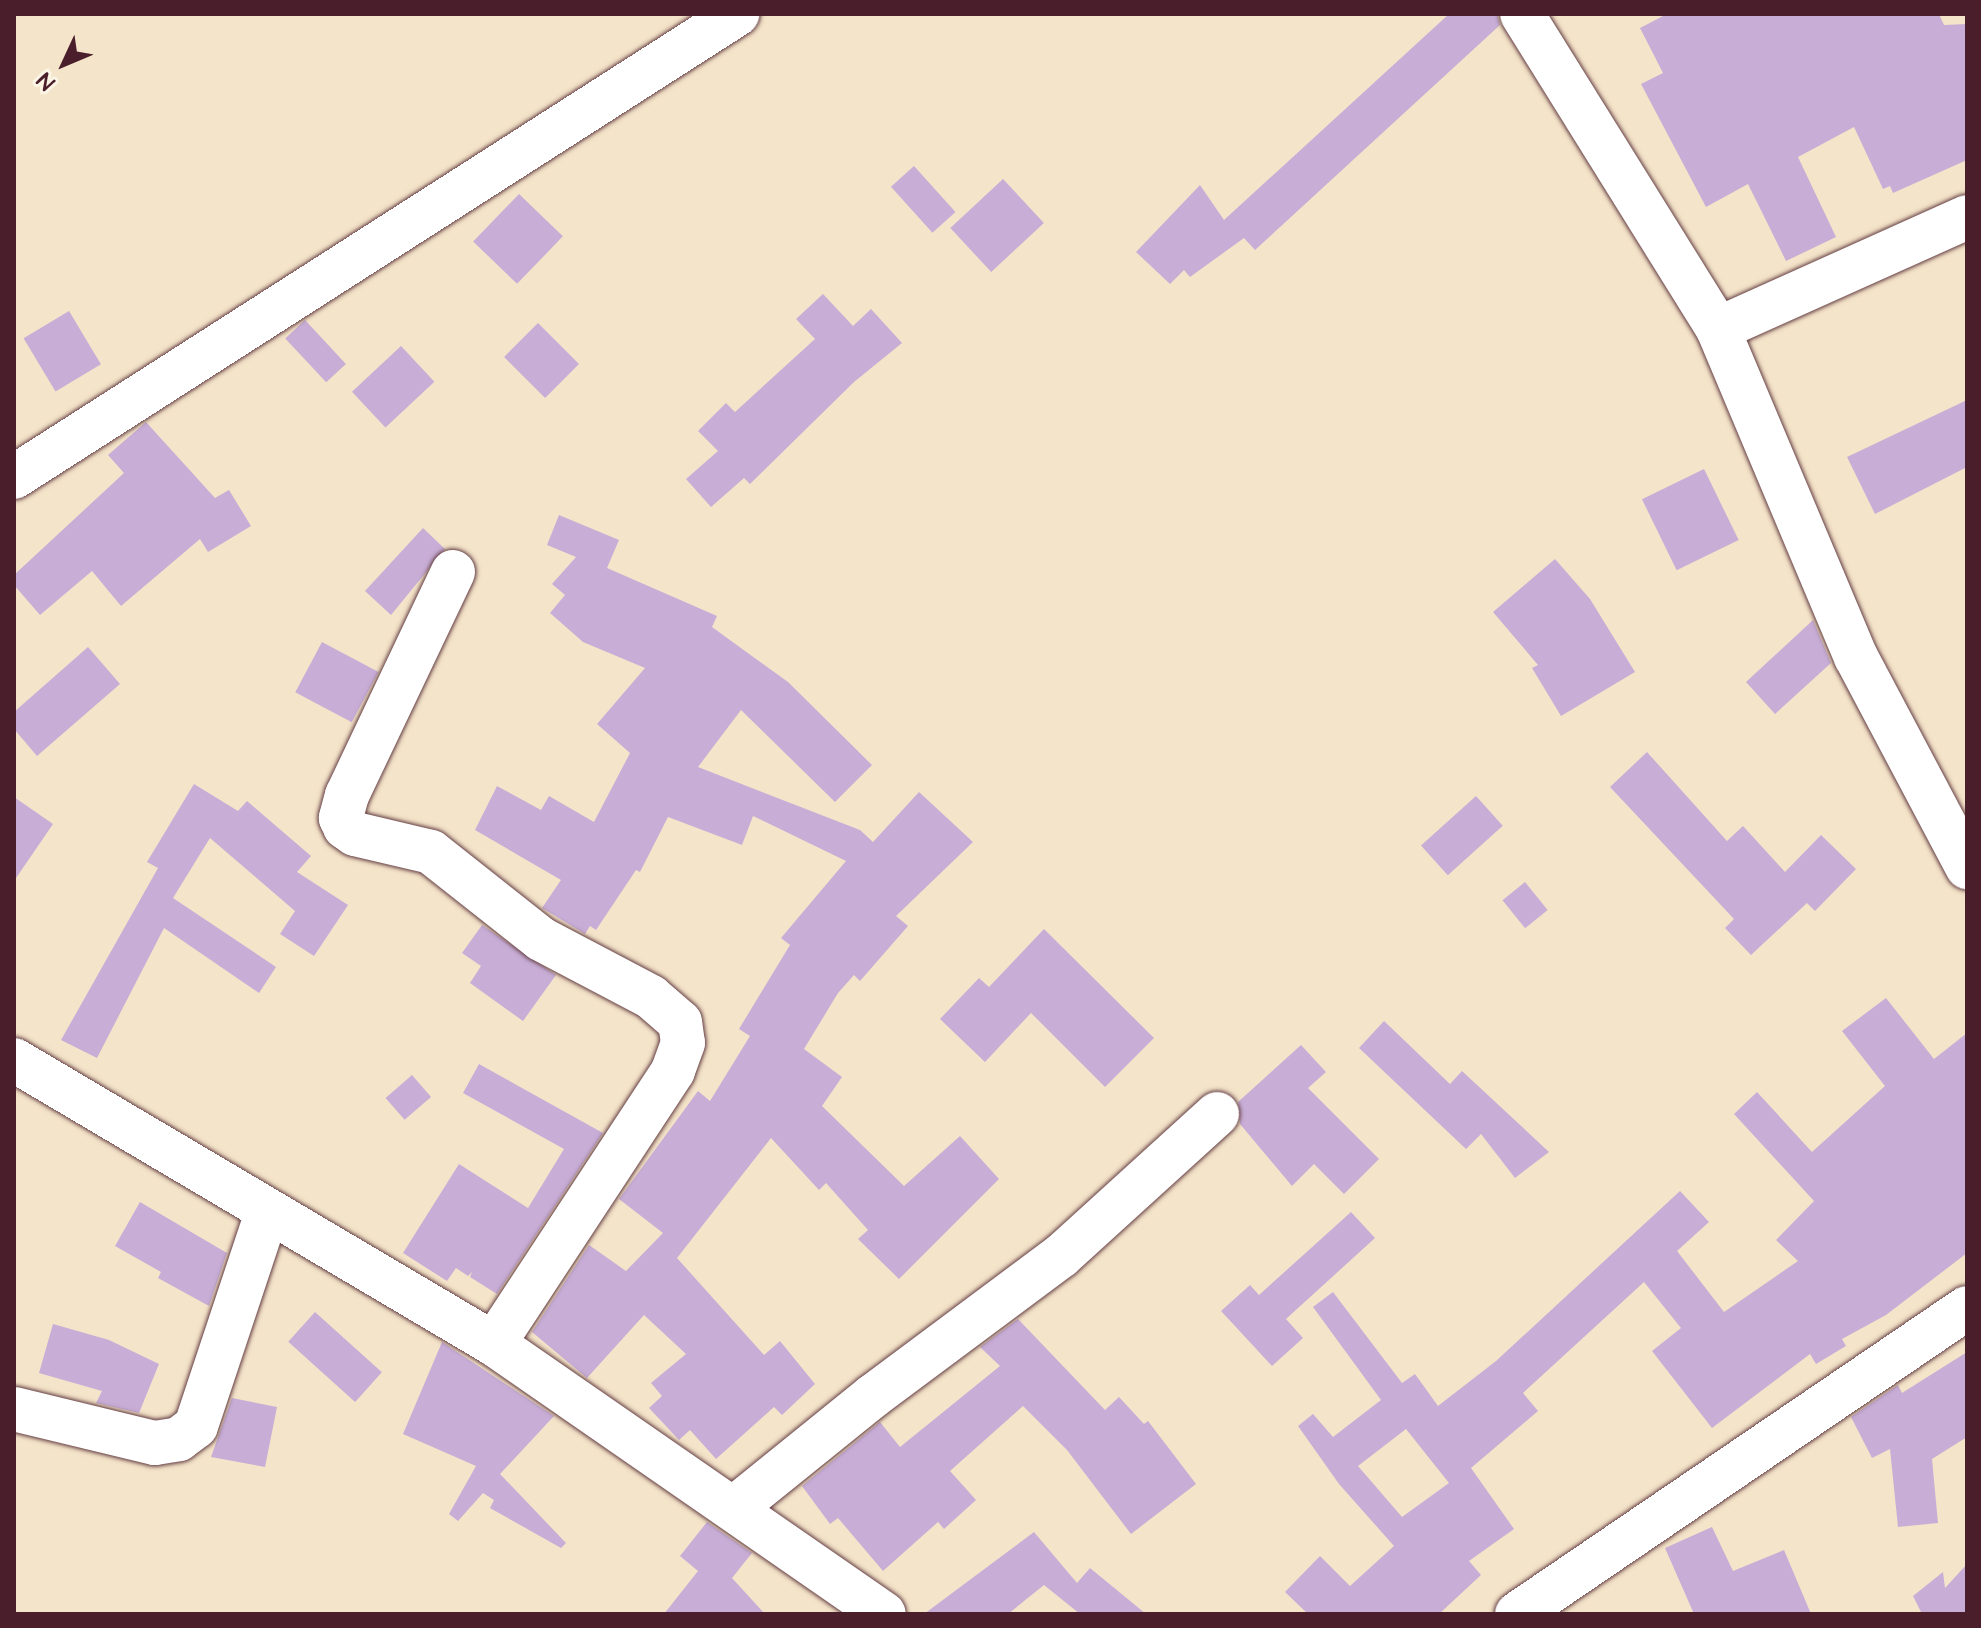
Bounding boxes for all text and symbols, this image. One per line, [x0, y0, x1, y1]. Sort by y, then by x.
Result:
north arrow [24, 24, 104, 104]
text: N [30, 65, 62, 97]

